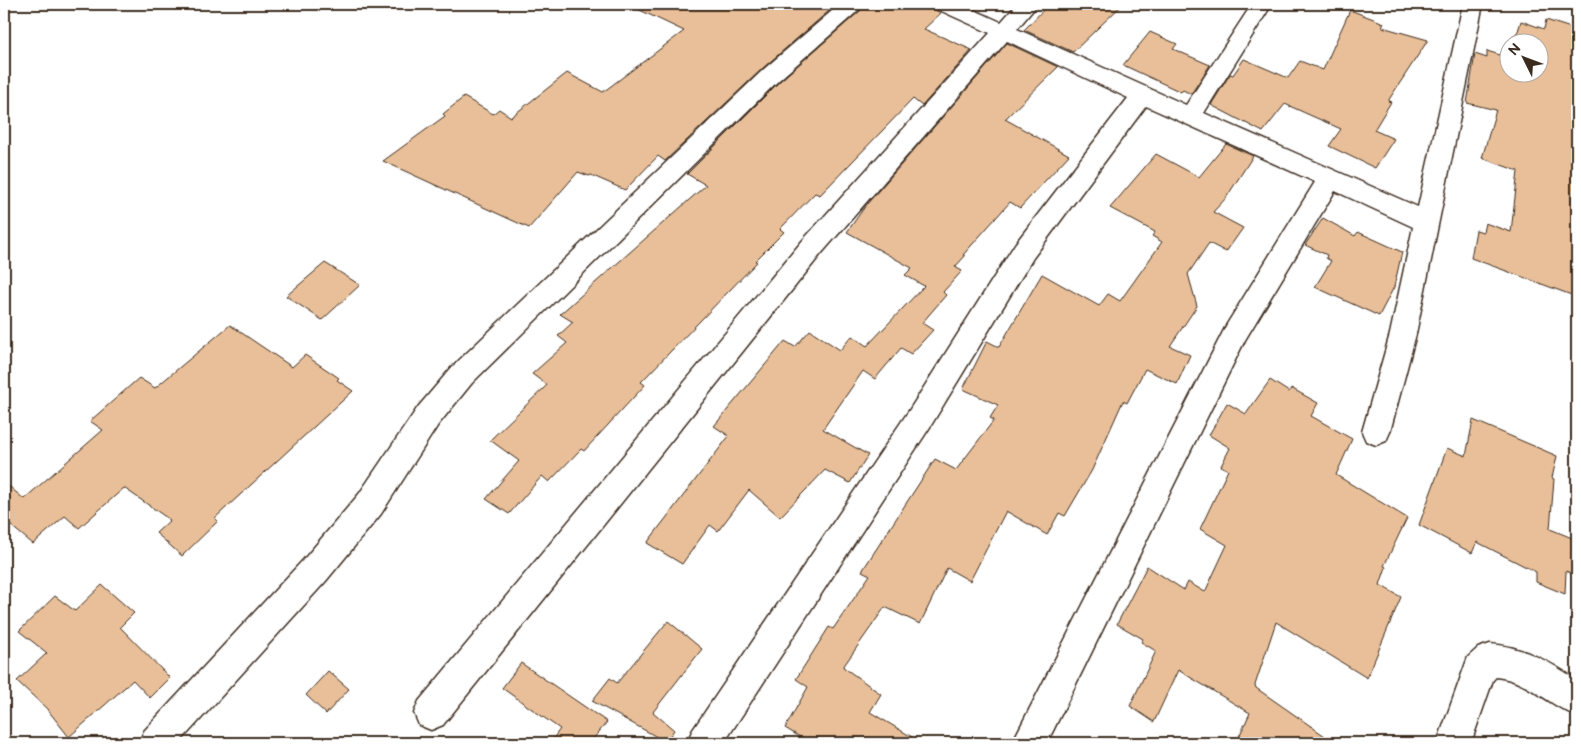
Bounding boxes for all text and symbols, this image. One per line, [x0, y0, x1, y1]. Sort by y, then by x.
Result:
north arrow [1498, 32, 1548, 82]
text: N [1505, 40, 1525, 59]

